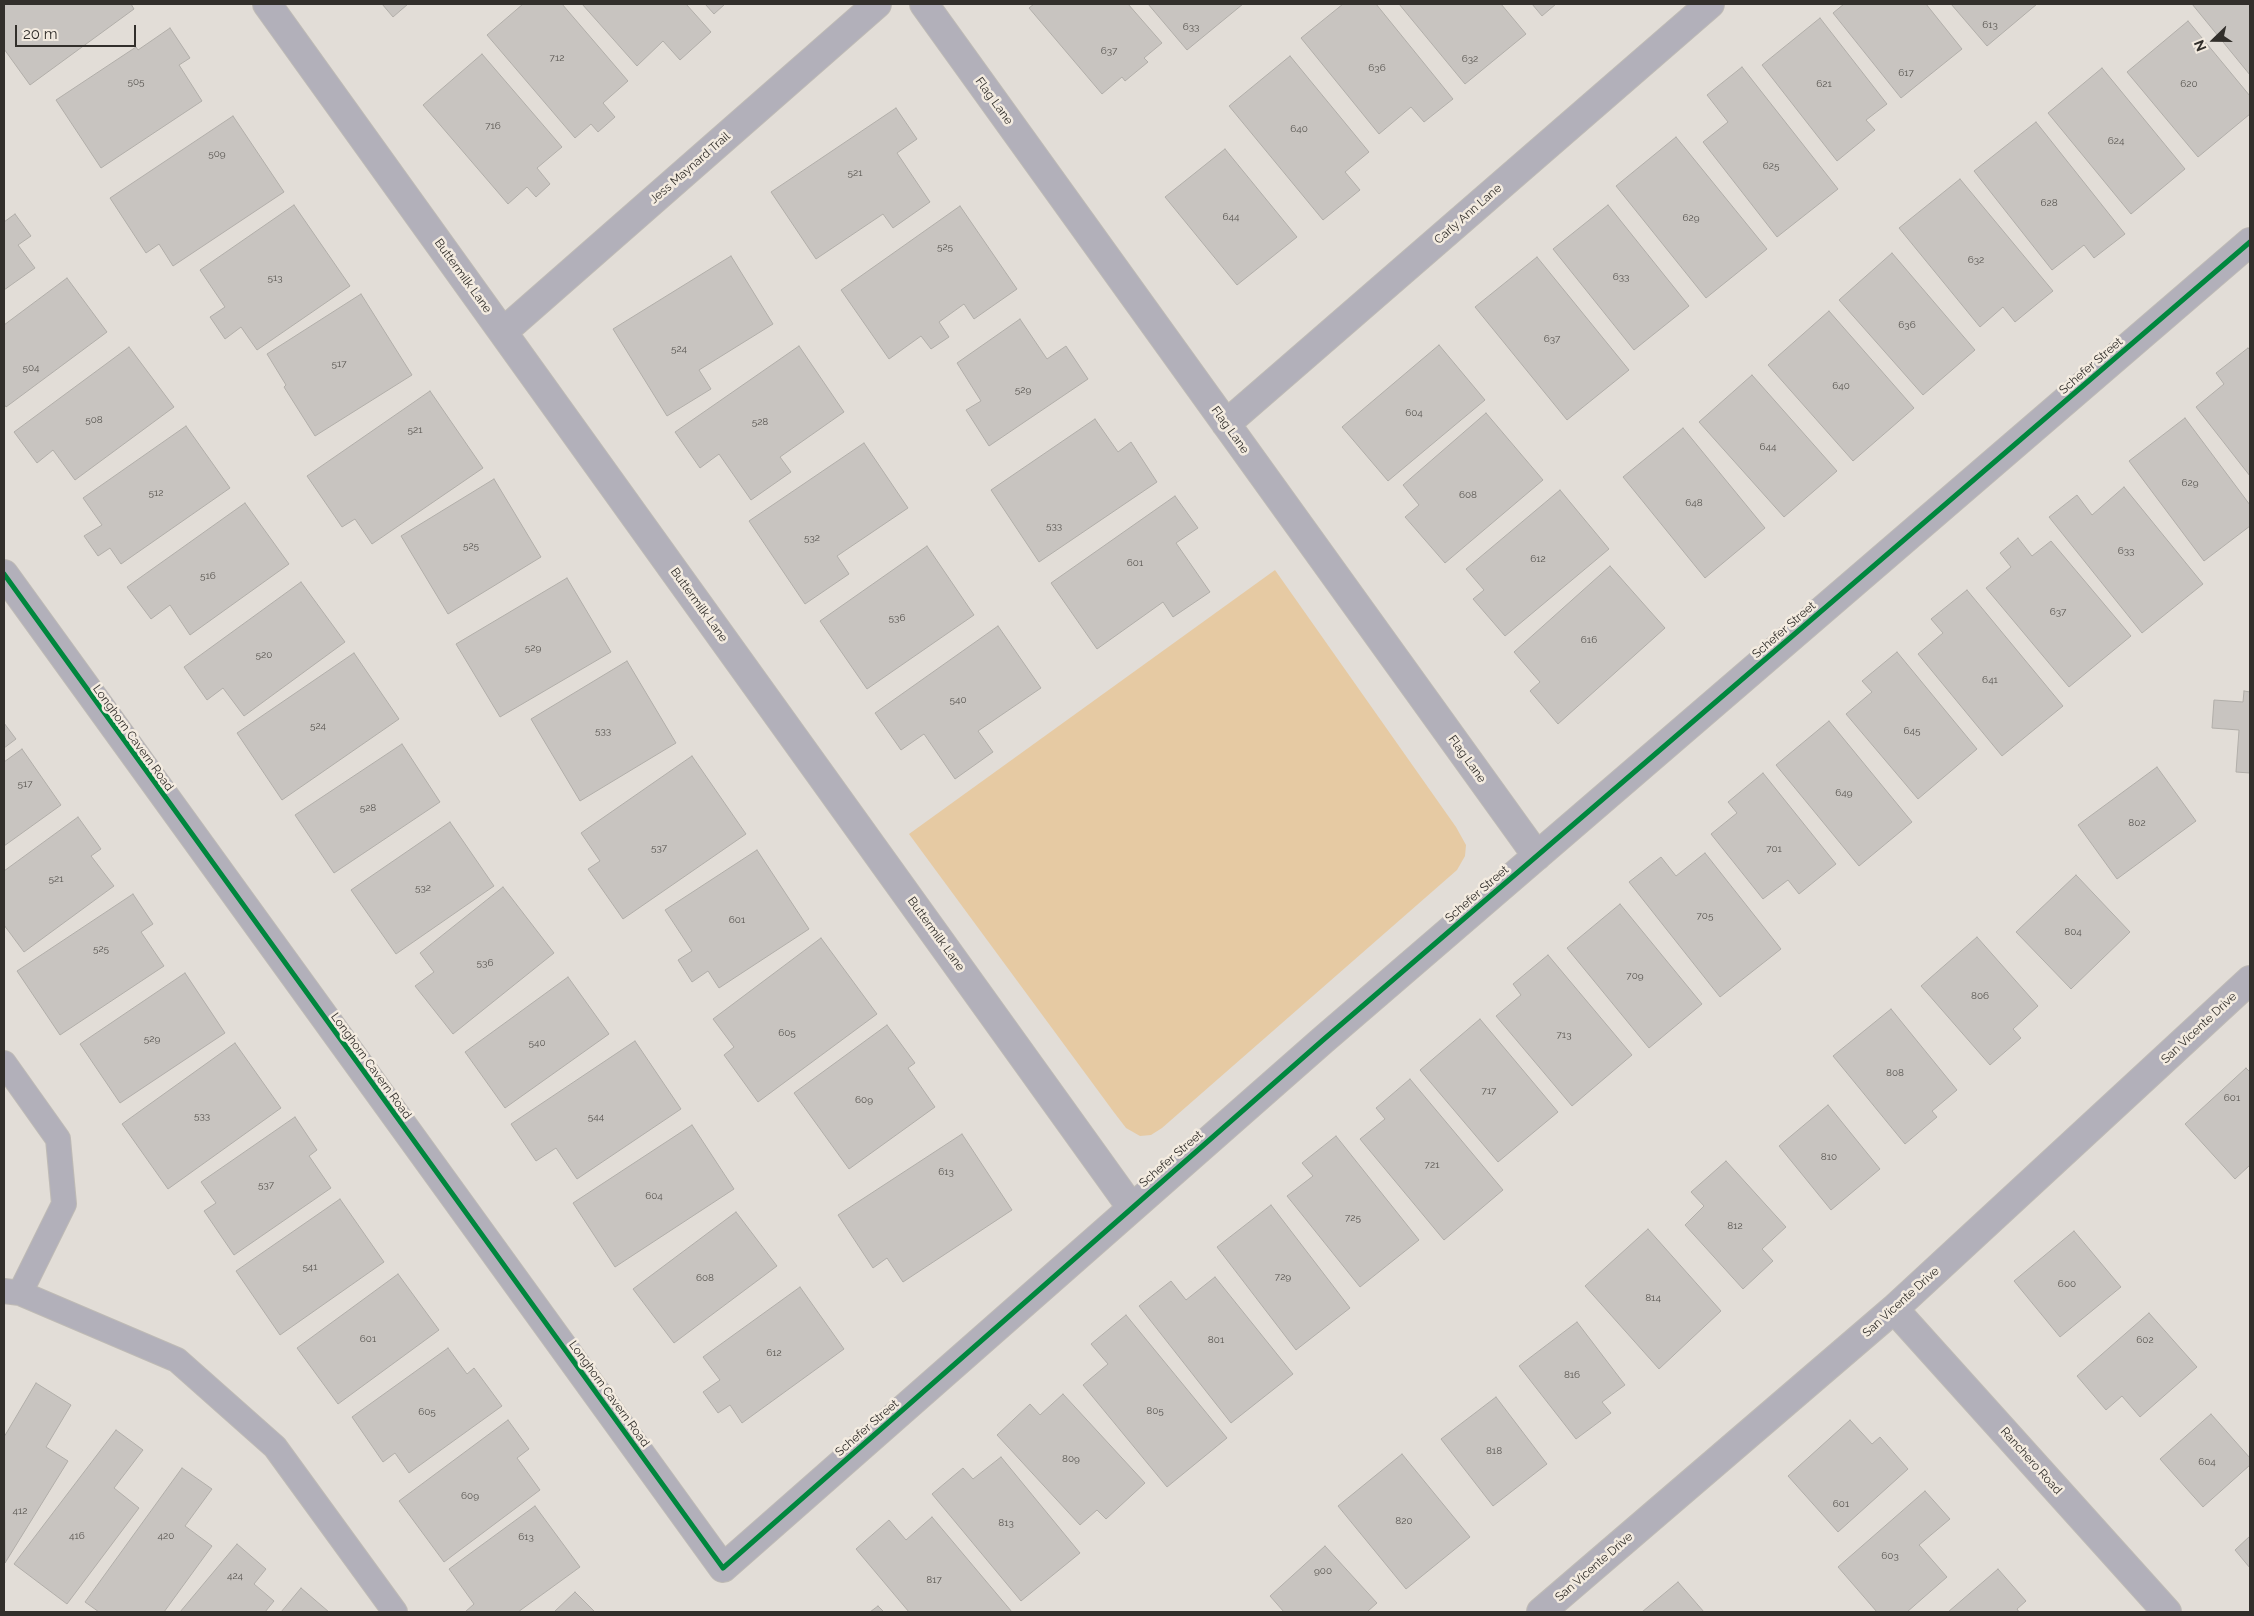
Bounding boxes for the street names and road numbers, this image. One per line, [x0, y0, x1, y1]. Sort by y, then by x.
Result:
street label: Flag Lane [972, 75, 1016, 127]
street label: Jess Maynard Trail [647, 129, 733, 207]
street label: Carly Ann Lane [1431, 181, 1505, 247]
street label: Buttermilk Lane [431, 236, 495, 316]
street label: Schefer Street [2056, 335, 2126, 397]
street label: Flag Lane [1208, 404, 1252, 456]
street label: Buttermilk Lane [667, 565, 731, 645]
street label: Schefer Street [1749, 599, 1819, 661]
street label: Longhorn Cavern Road [90, 682, 176, 794]
street label: Flag Lane [1445, 733, 1489, 785]
street label: Schefer Street [1442, 863, 1512, 925]
street label: Buttermilk Lane [904, 894, 968, 974]
street label: San Vicente Drive [2158, 989, 2240, 1067]
street label: Longhorn Cavern Road [328, 1010, 414, 1122]
street label: Schefer Street [1136, 1128, 1206, 1190]
street label: San Vicente Drive [1860, 1264, 1942, 1340]
street label: Longhorn Cavern Road [566, 1338, 652, 1450]
street label: Schefer Street [832, 1397, 902, 1459]
street label: Ranchero Road [1997, 1425, 2065, 1497]
street label: San Vicente Drive [1552, 1529, 1636, 1605]

